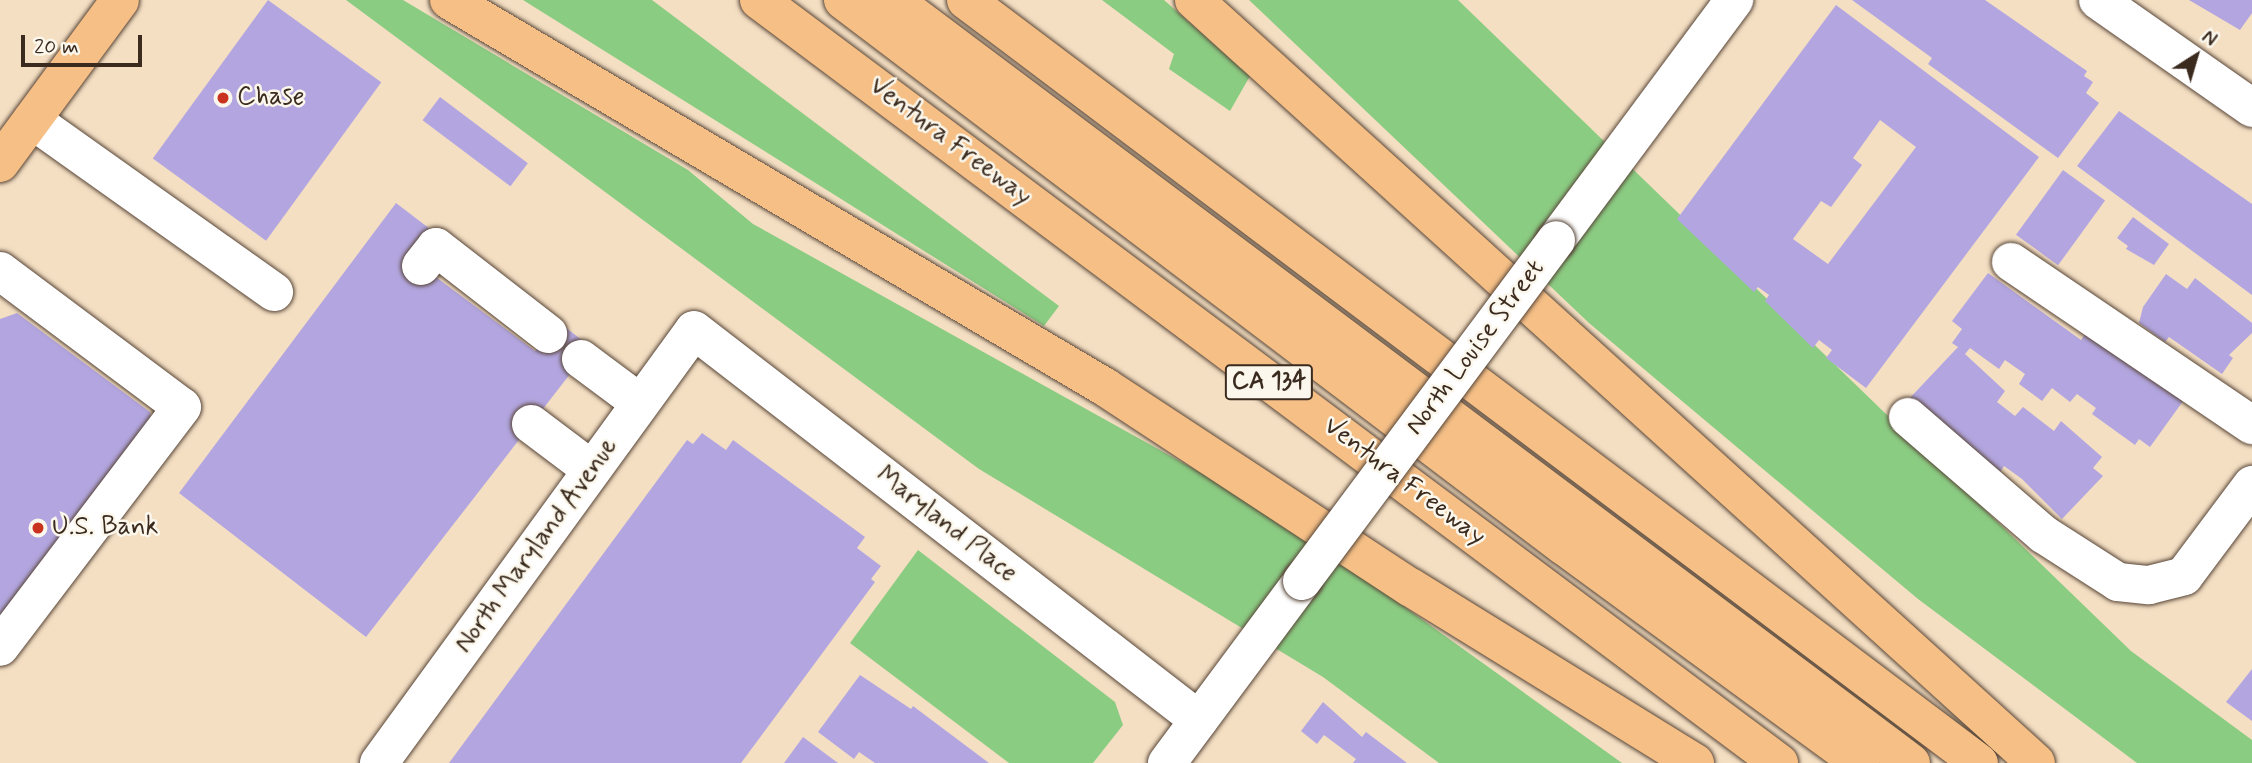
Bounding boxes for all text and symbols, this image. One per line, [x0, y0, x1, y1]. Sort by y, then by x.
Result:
scale bar [24, 21, 145, 65]
north arrow [2161, 21, 2231, 91]
text: N [2196, 25, 2222, 53]
text: 20 m [34, 33, 79, 61]
street label: Ventura Freeway [863, 71, 1037, 213]
place label: Chase [237, 82, 304, 114]
marker: Chase [215, 90, 231, 106]
street label: North Louise Street [1399, 252, 1553, 444]
road number: CA 134 [1224, 362, 1314, 402]
street label: Ventura Freeway [1317, 411, 1491, 553]
street label: North Maryland Avenue [447, 431, 627, 661]
street label: Maryland Place [869, 460, 1023, 590]
place label: U.S. Bank [52, 512, 158, 544]
marker: U.S. Bank [30, 520, 46, 536]

